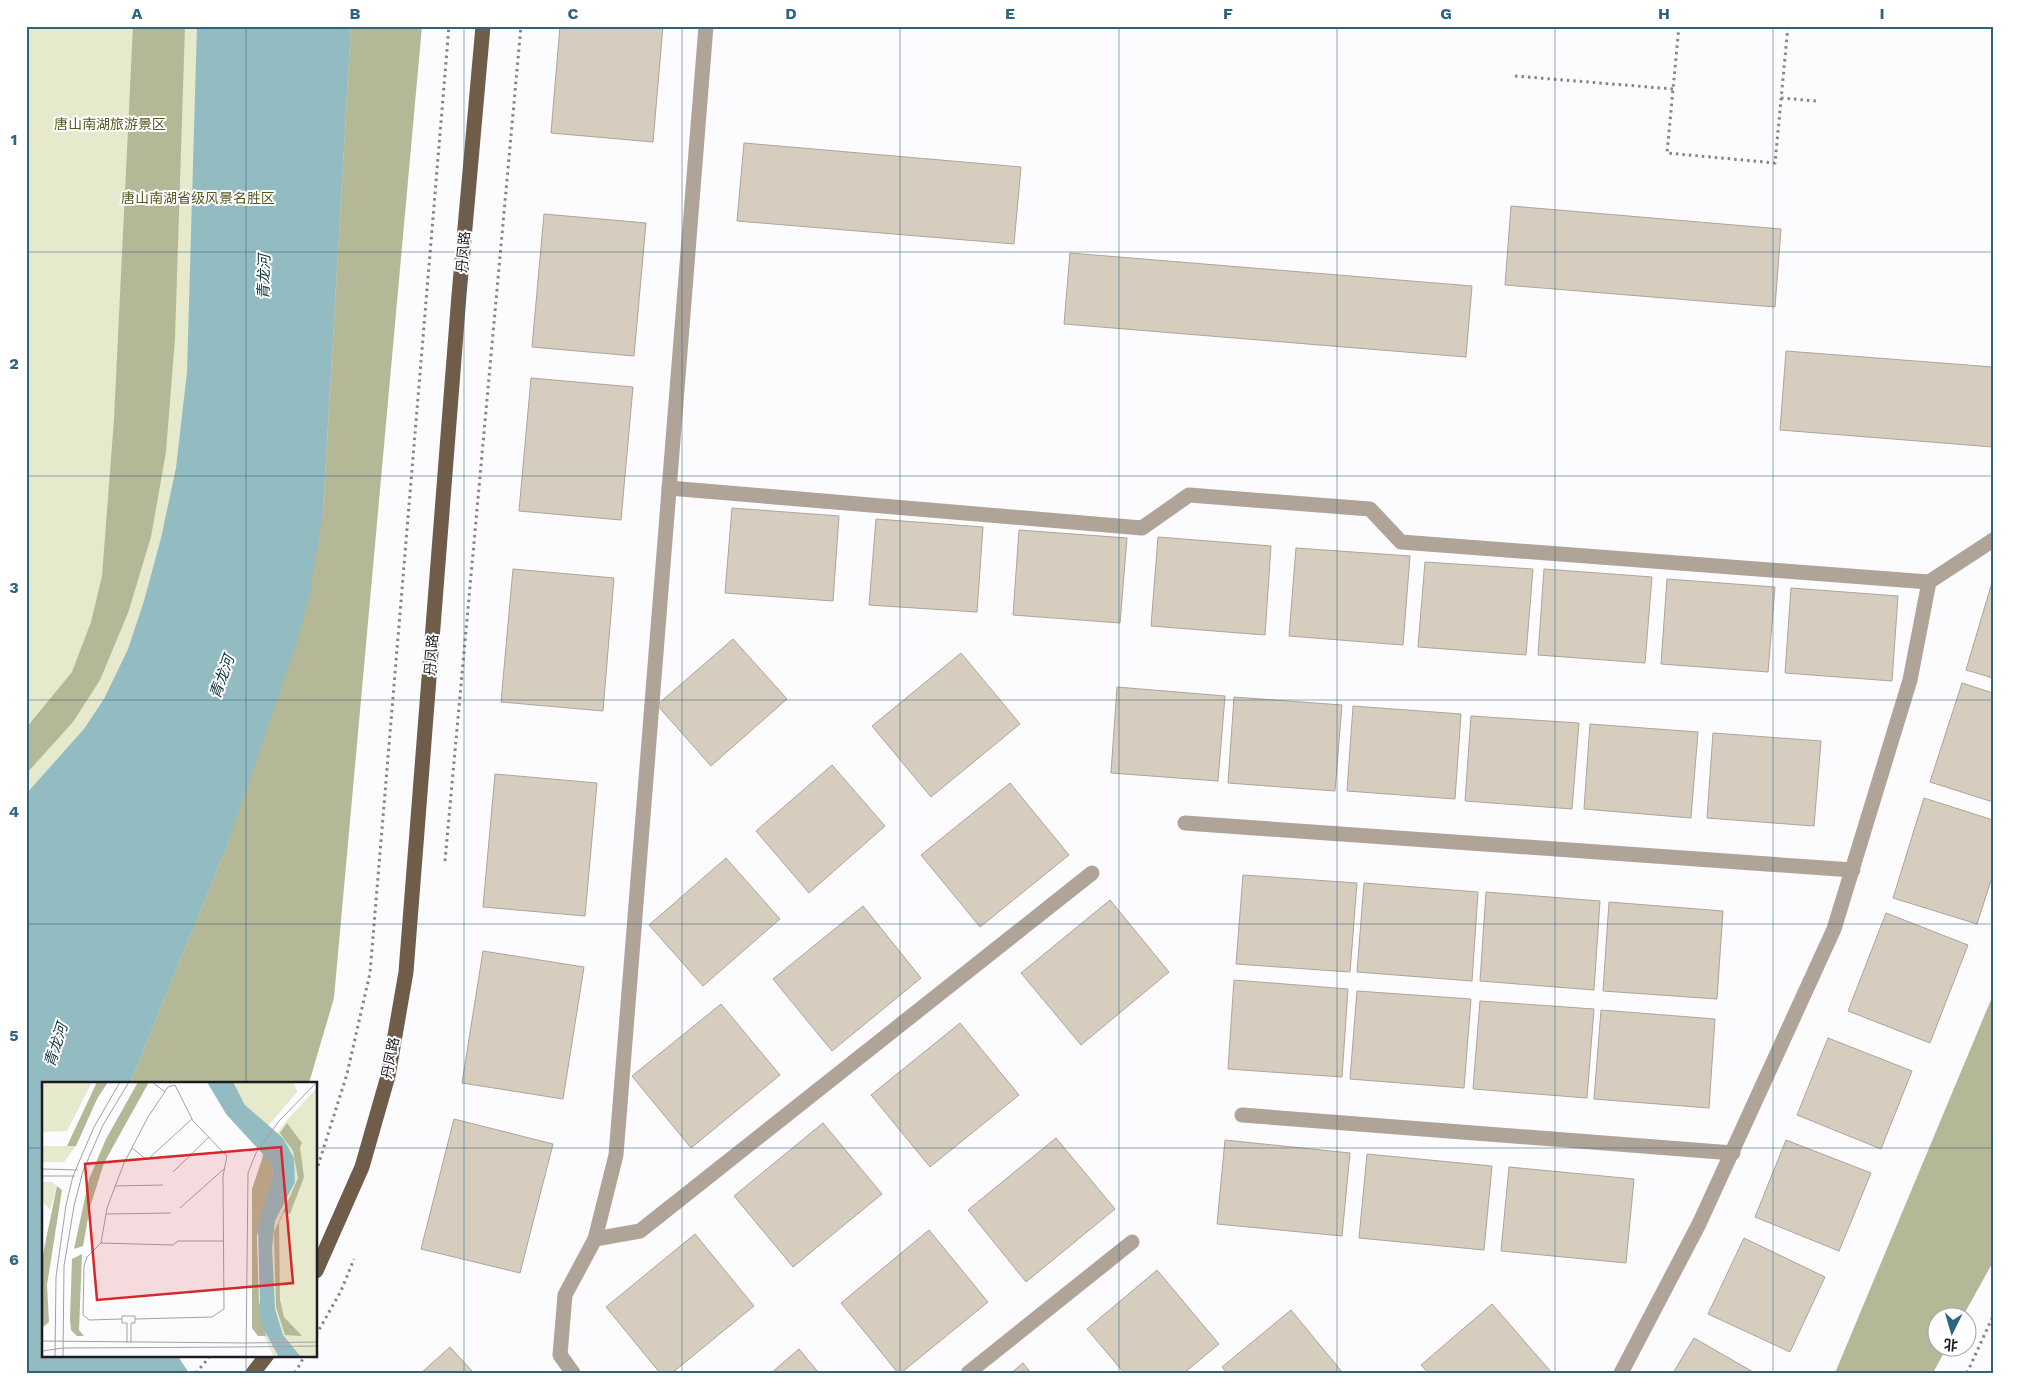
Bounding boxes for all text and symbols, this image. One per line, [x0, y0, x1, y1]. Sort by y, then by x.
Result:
text: A [132, 4, 143, 23]
text: B [350, 4, 361, 23]
text: C [568, 4, 579, 23]
text: D [785, 4, 797, 23]
text: E [1005, 4, 1015, 23]
text: F [1223, 4, 1233, 23]
text: G [1440, 4, 1452, 23]
text: H [1658, 4, 1670, 23]
text: I [1879, 4, 1885, 23]
park label: 唐山南湖旅游景区 [54, 116, 166, 132]
text: 1 [11, 130, 17, 149]
park label: 唐山南湖省级风景名胜区 [121, 190, 275, 206]
street label: 丹凤路 [453, 230, 473, 274]
water label: 青龙河 [255, 251, 273, 300]
text: 2 [9, 354, 19, 373]
text: 3 [9, 578, 19, 597]
street label: 丹凤路 [421, 633, 441, 677]
water label: 青龙河 [206, 650, 239, 701]
text: 4 [9, 802, 19, 821]
water label: 青龙河 [40, 1018, 72, 1069]
text: 5 [9, 1026, 19, 1045]
street label: 丹凤路 [378, 1036, 402, 1080]
inset map [42, 1082, 318, 1356]
text: 6 [9, 1250, 19, 1269]
north arrow [1926, 1306, 1976, 1356]
text: 北 [1943, 1336, 1959, 1354]

